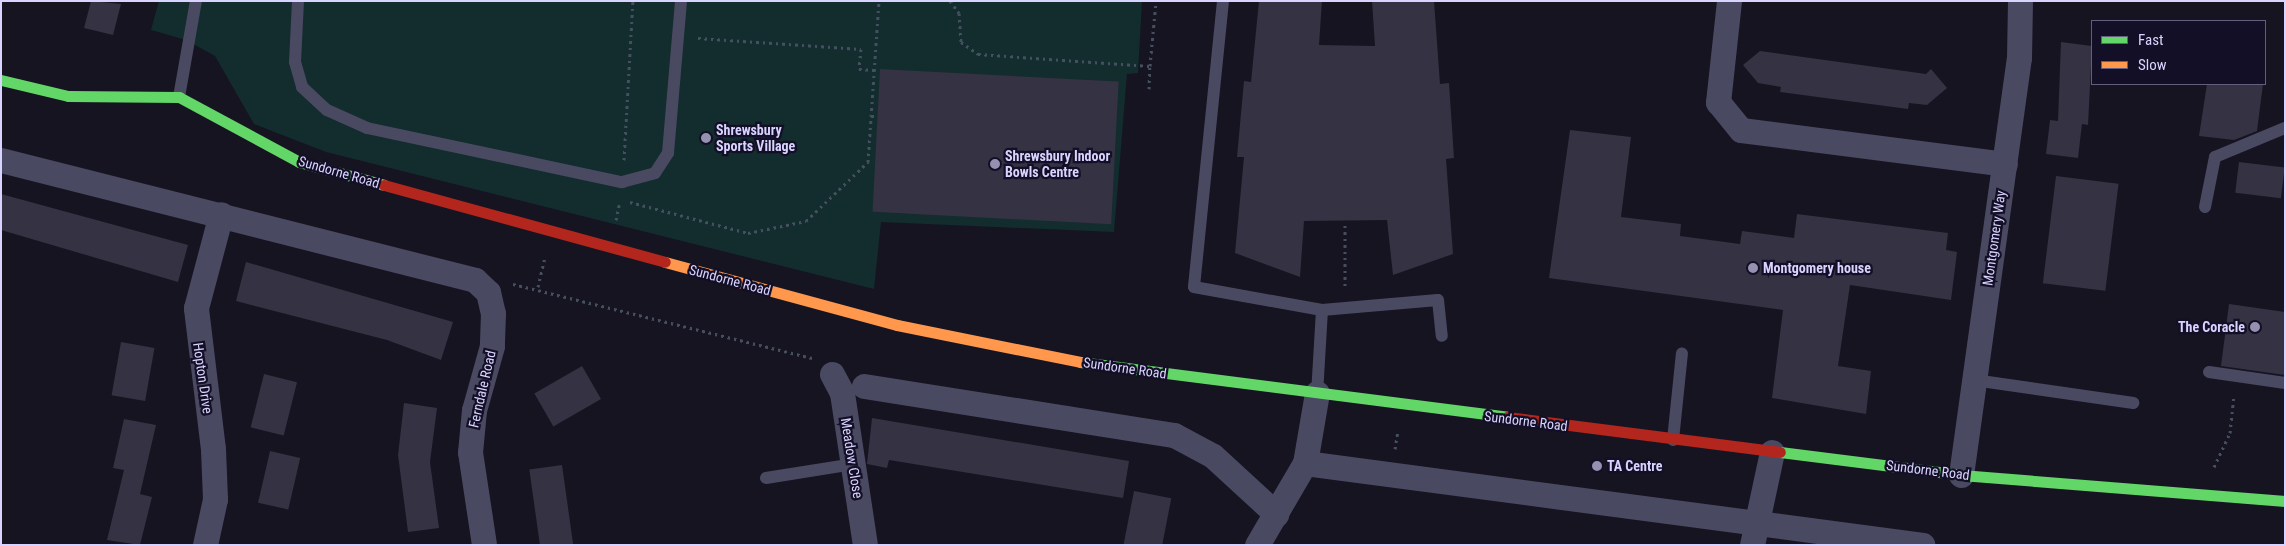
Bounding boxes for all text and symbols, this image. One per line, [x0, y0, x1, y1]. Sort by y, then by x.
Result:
legend [2091, 20, 2266, 85]
text: Fast [2138, 31, 2163, 49]
text: Slow [2138, 56, 2167, 74]
place label: Shrewsbury Sports Village [716, 122, 795, 154]
marker: Shrewsbury Sports Village [700, 132, 712, 144]
place label: Shrewsbury Indoor Bowls Centre [1005, 148, 1110, 180]
street label: Sundorne Road [296, 152, 382, 192]
marker: Shrewsbury Indoor Bowls Centre [989, 158, 1001, 170]
street label: Montgomery Way [1979, 189, 2009, 287]
place label: Montgomery house [1763, 260, 1871, 276]
street label: Sundorne Road [687, 261, 773, 299]
marker: Montgomery house [1747, 262, 1759, 274]
place label: The Coracle [2178, 319, 2245, 335]
marker: The Coracle [2249, 321, 2261, 333]
street label: Hopton Drive [190, 341, 216, 415]
street label: Ferndale Road [465, 349, 499, 429]
street label: Sundorne Road [1082, 354, 1168, 382]
street label: Sundorne Road [1483, 408, 1569, 434]
street label: Meadow Close [837, 417, 867, 499]
street label: Sundorne Road [1885, 457, 1971, 483]
place label: TA Centre [1607, 458, 1662, 474]
marker: TA Centre [1591, 460, 1603, 472]

